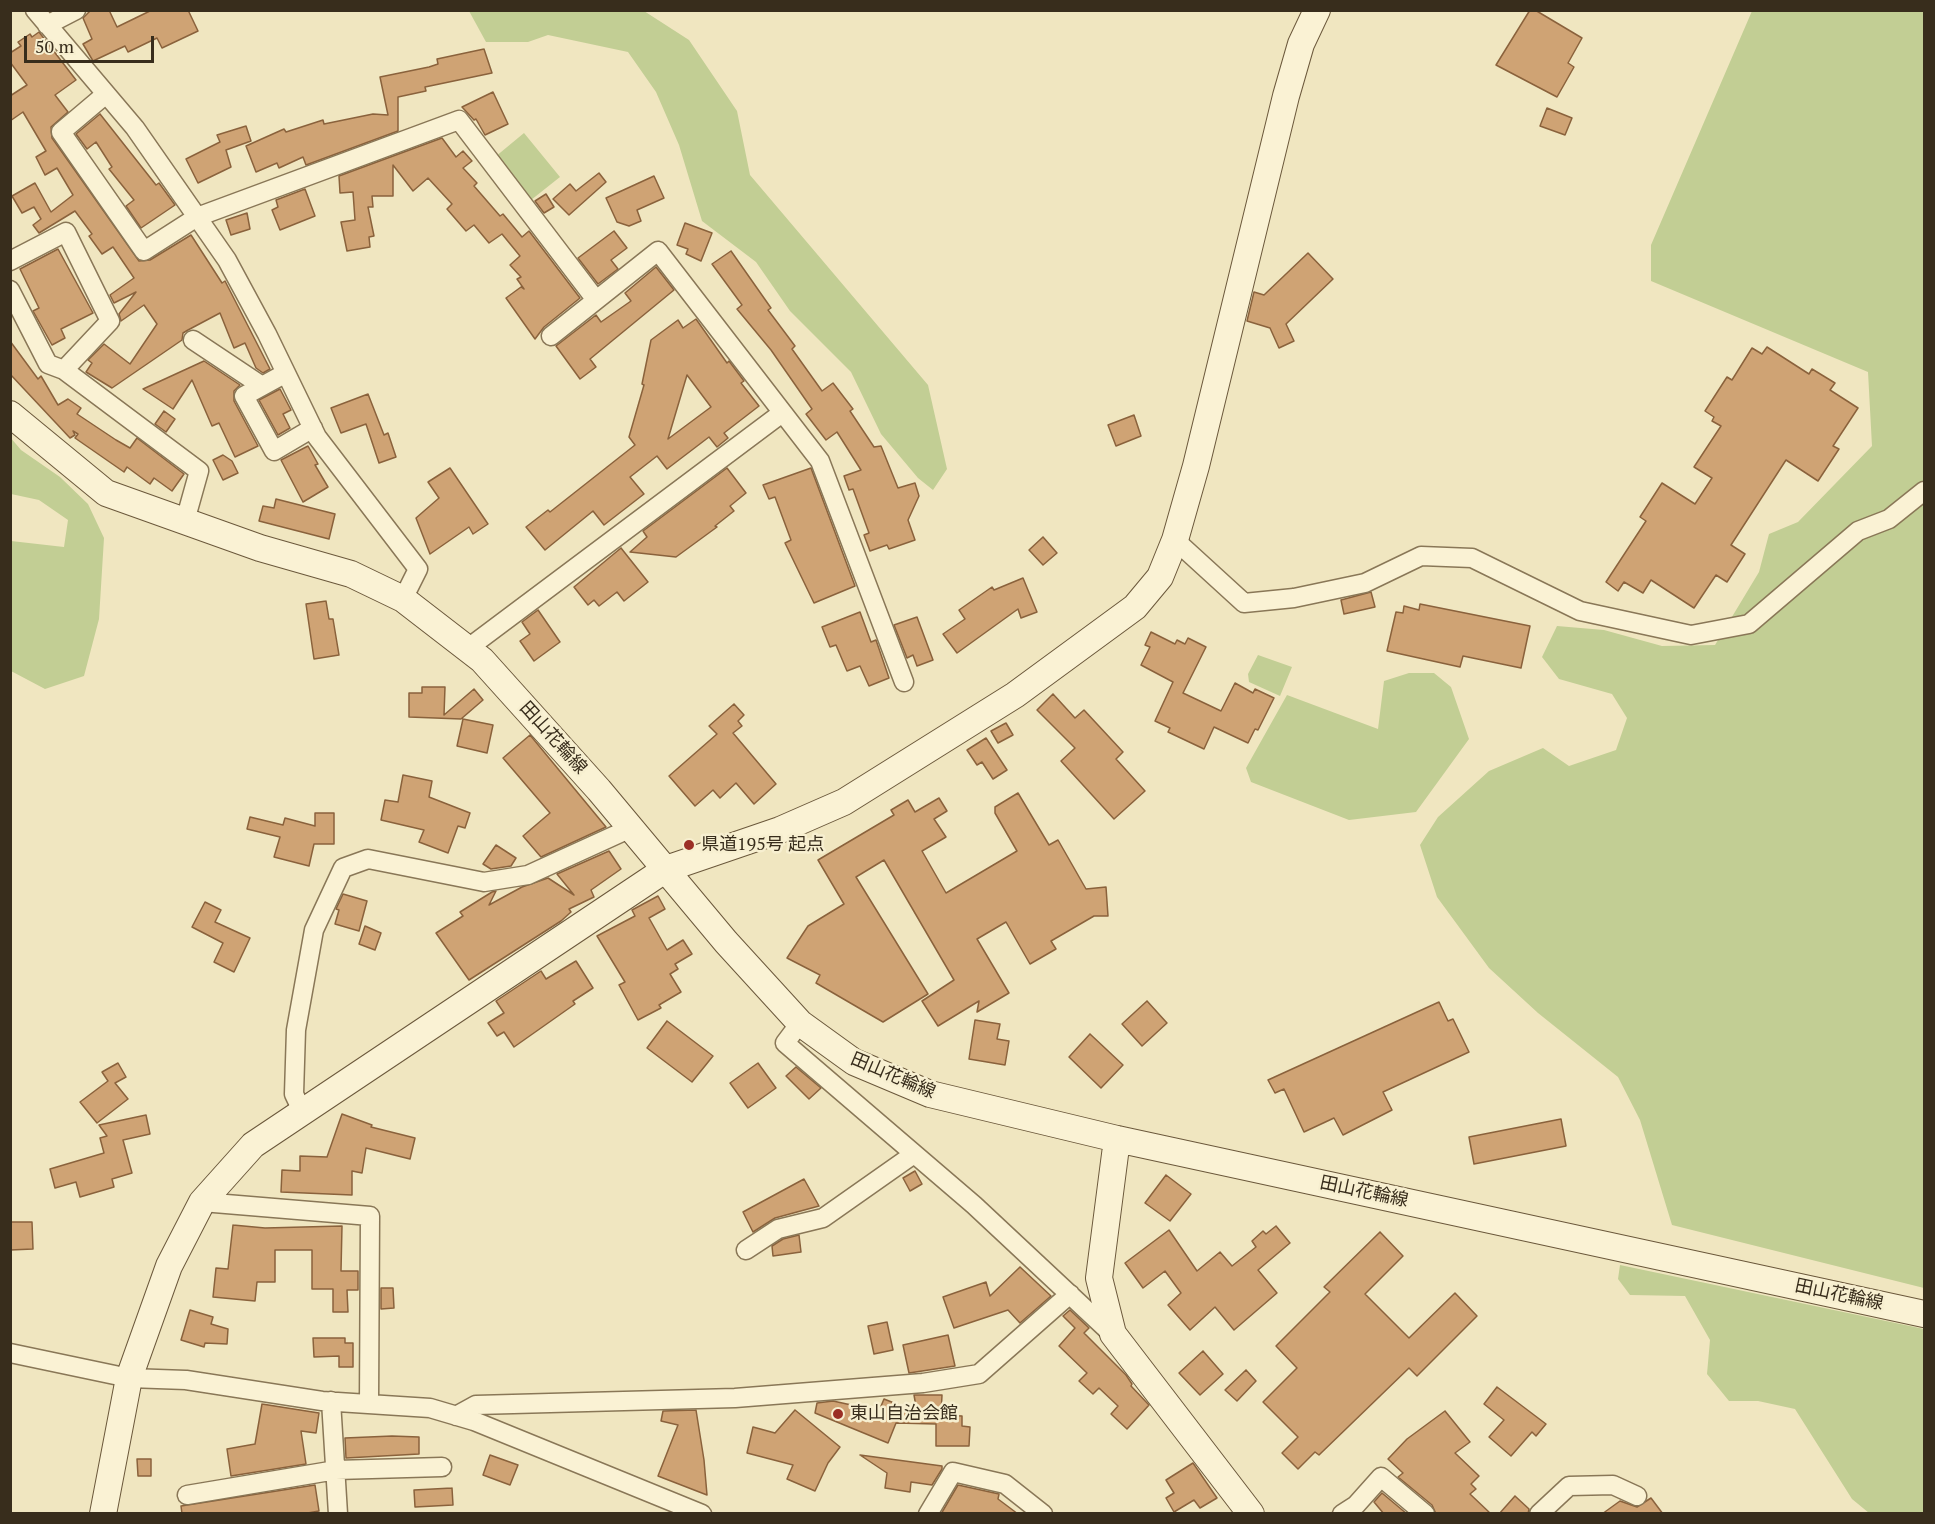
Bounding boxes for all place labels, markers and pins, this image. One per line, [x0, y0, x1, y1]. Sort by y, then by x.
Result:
place label: 県道195号 起点 [701, 834, 824, 856]
marker: 県道195号 起点 [682, 838, 696, 852]
place label: 東山自治会館 [850, 1403, 958, 1425]
marker: 東山自治会館 [831, 1407, 845, 1421]

